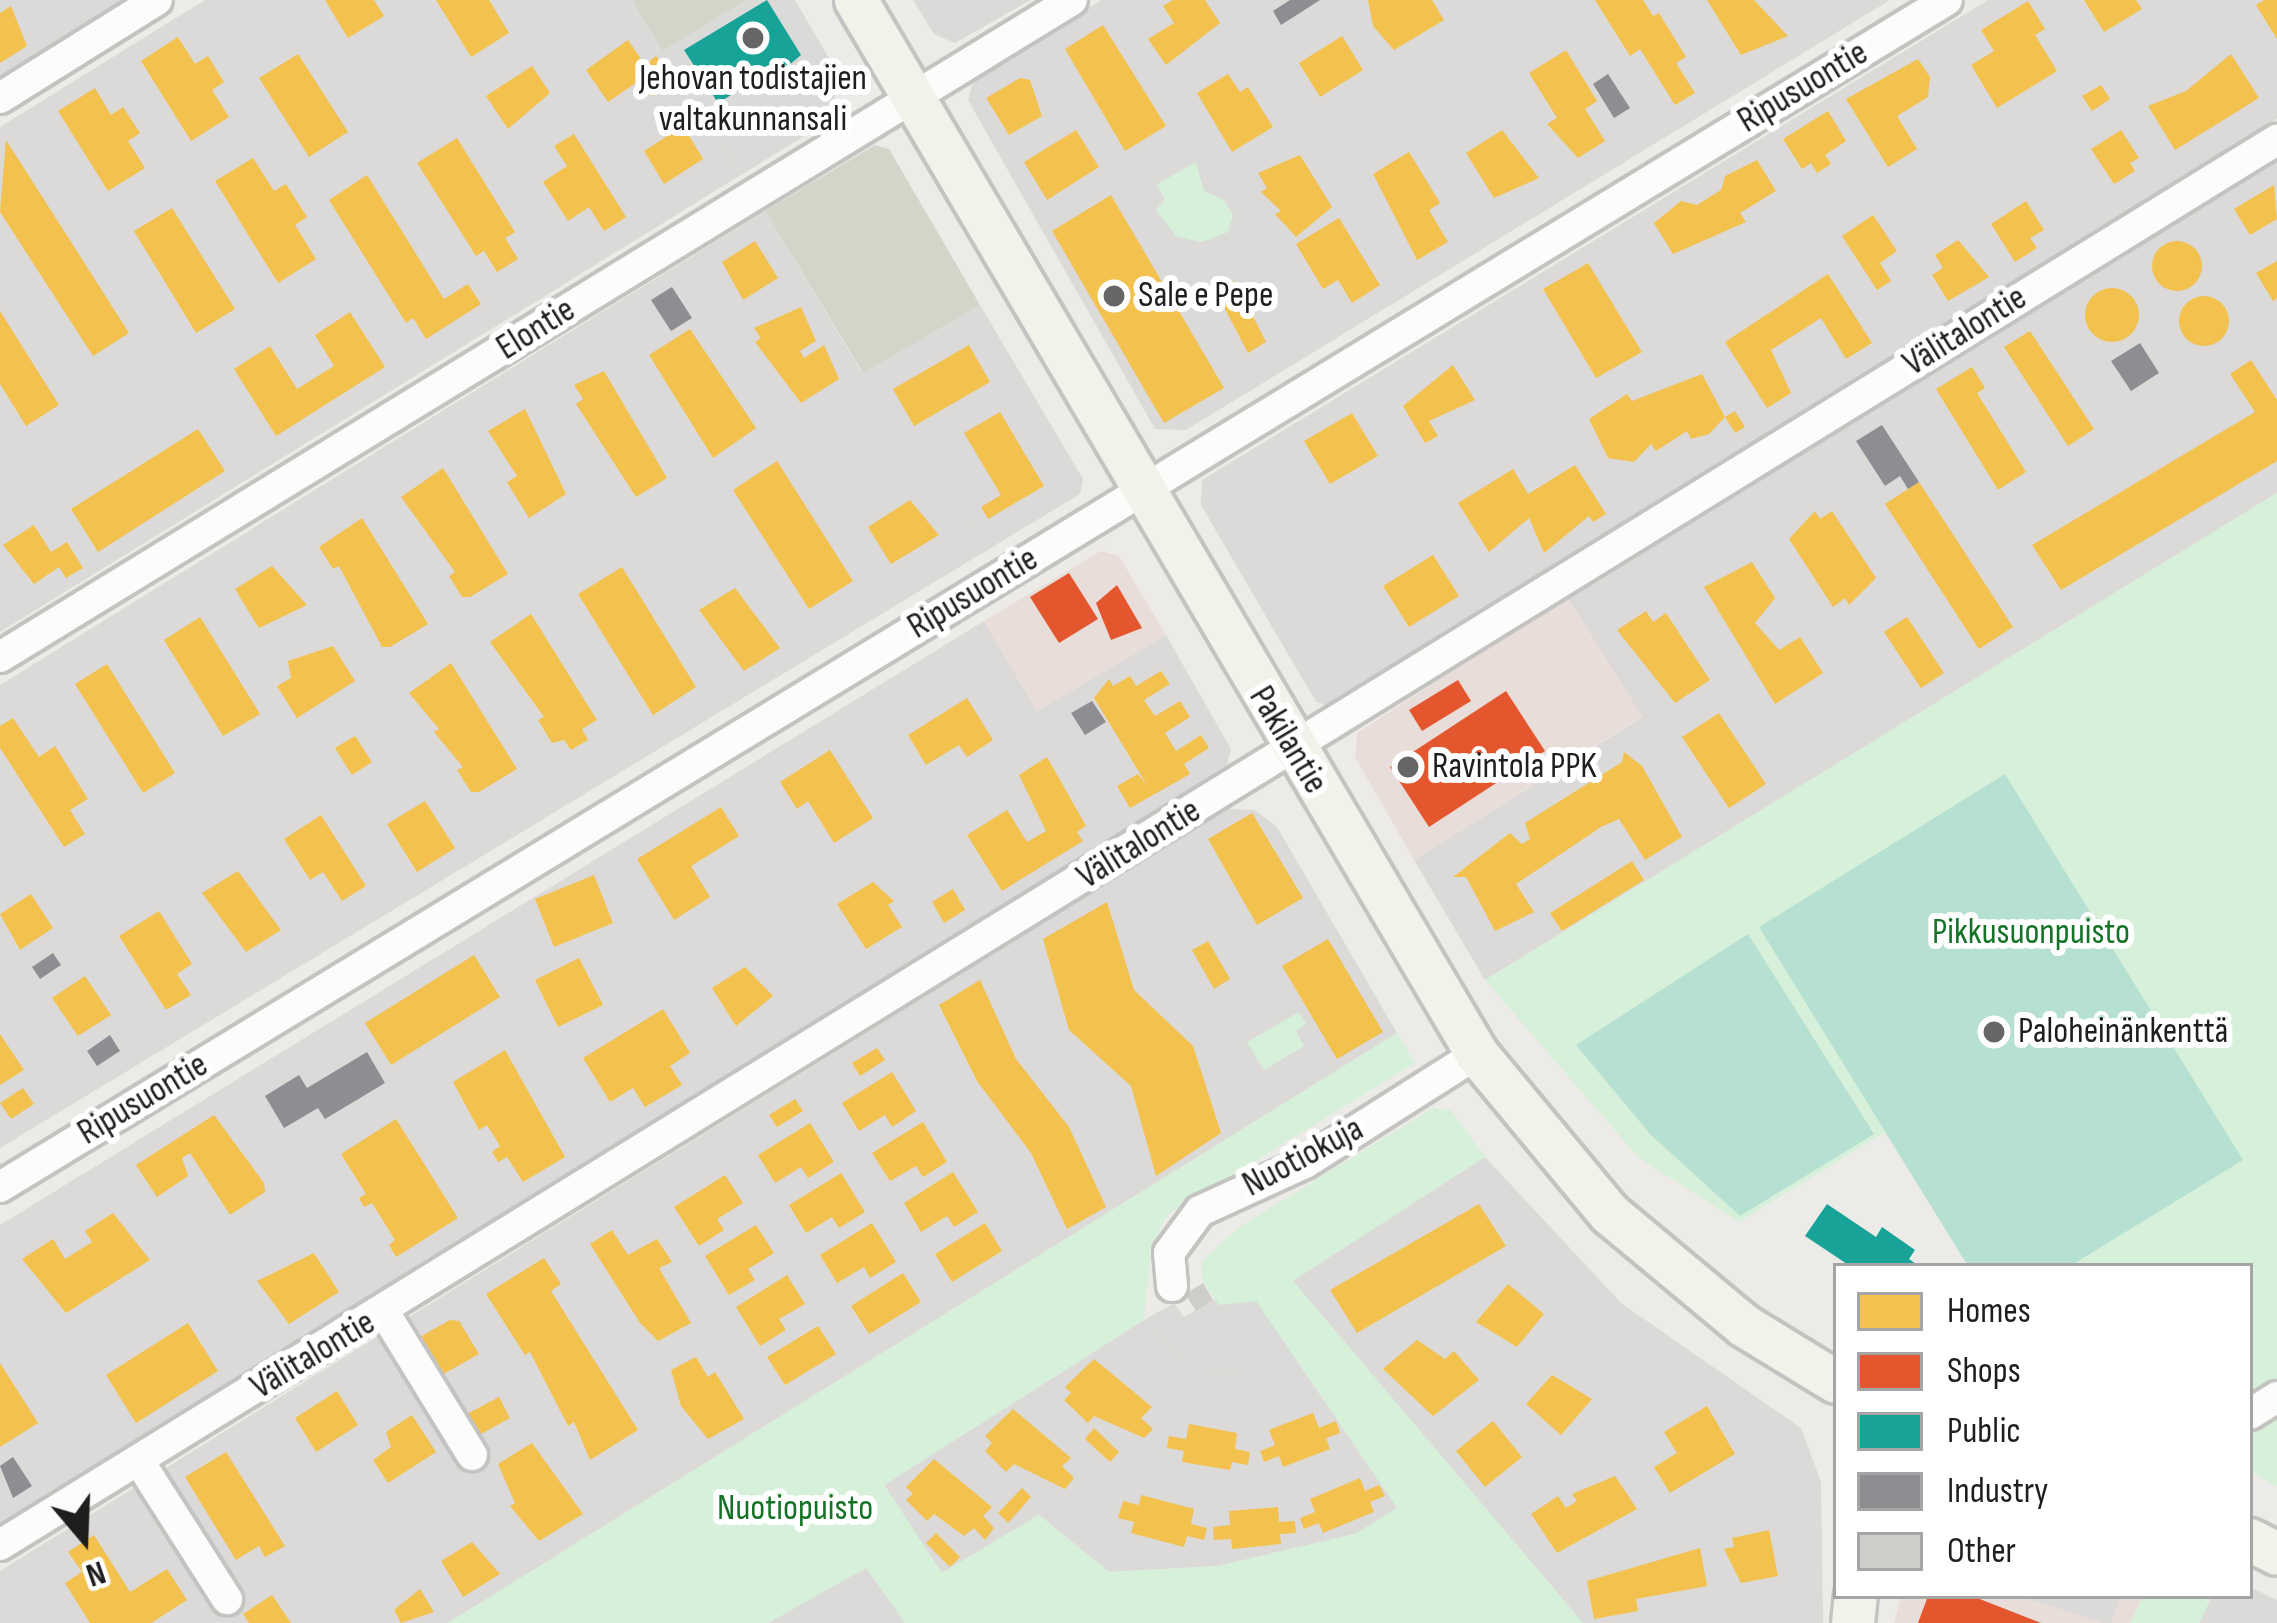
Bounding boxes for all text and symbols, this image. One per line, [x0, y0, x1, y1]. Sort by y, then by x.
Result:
marker: Jehovan todistajien valtakunnansali [740, 25, 766, 51]
street label: Ripusuontie [1730, 31, 1876, 143]
place label: Jehovan todistajien valtakunnansali [639, 56, 867, 141]
place label: Sale e Pepe [1138, 274, 1273, 318]
street label: Välitalontie [1895, 276, 2035, 386]
marker: Sale e Pepe [1101, 283, 1127, 309]
street label: Elontie [489, 288, 583, 370]
street label: Ripusuontie [900, 537, 1046, 649]
street label: Pakilantie [1239, 679, 1337, 801]
place label: Ravintola PPK [1432, 745, 1597, 789]
marker: Ravintola PPK [1395, 754, 1421, 780]
street label: Välitalontie [1069, 789, 1209, 899]
park label: Pikkusuonpuisto [1932, 911, 2130, 955]
place label: Paloheinänkenttä [2018, 1010, 2228, 1054]
marker: Paloheinänkenttä [1981, 1019, 2007, 1045]
street label: Ripusuontie [70, 1043, 216, 1155]
street label: Nuotiokuja [1235, 1107, 1371, 1207]
legend [1833, 1263, 2253, 1599]
text: Homes [1947, 1290, 2031, 1333]
street label: Välitalontie [243, 1301, 383, 1409]
text: Shops [1947, 1350, 2021, 1393]
text: Public [1947, 1410, 2021, 1453]
text: Industry [1947, 1470, 2048, 1513]
north arrow [24, 1479, 144, 1599]
park label: Nuotiopuisto [717, 1487, 873, 1531]
text: Other [1947, 1530, 2016, 1573]
text: N [81, 1551, 111, 1595]

